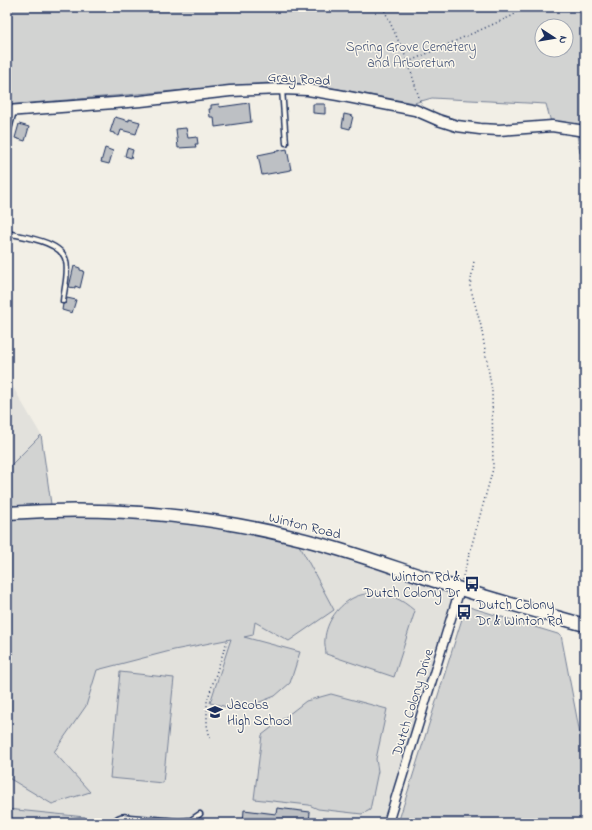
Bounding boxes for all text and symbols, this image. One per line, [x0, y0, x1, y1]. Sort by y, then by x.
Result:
north arrow [534, 18, 574, 58]
text: N [554, 35, 571, 45]
park label: Spring Grove Cemetery and Arboretum [346, 37, 476, 74]
street label: Gray Road [267, 67, 331, 93]
street label: Winton Road [266, 507, 343, 546]
place label: Winton Rd & Dutch Colony Dr [363, 567, 461, 605]
bus stop icon: Winton Rd & Dutch Colony Dr [463, 575, 481, 593]
place label: Dutch Colony Dr & Winton Rd [475, 595, 563, 632]
bus stop icon: Dutch Colony Dr & Winton Rd [455, 603, 473, 621]
street label: Dutch Colony Drive [387, 646, 441, 760]
place label: Jacobs High School [227, 695, 292, 733]
school or university icon: Jacobs High School [206, 703, 224, 721]

